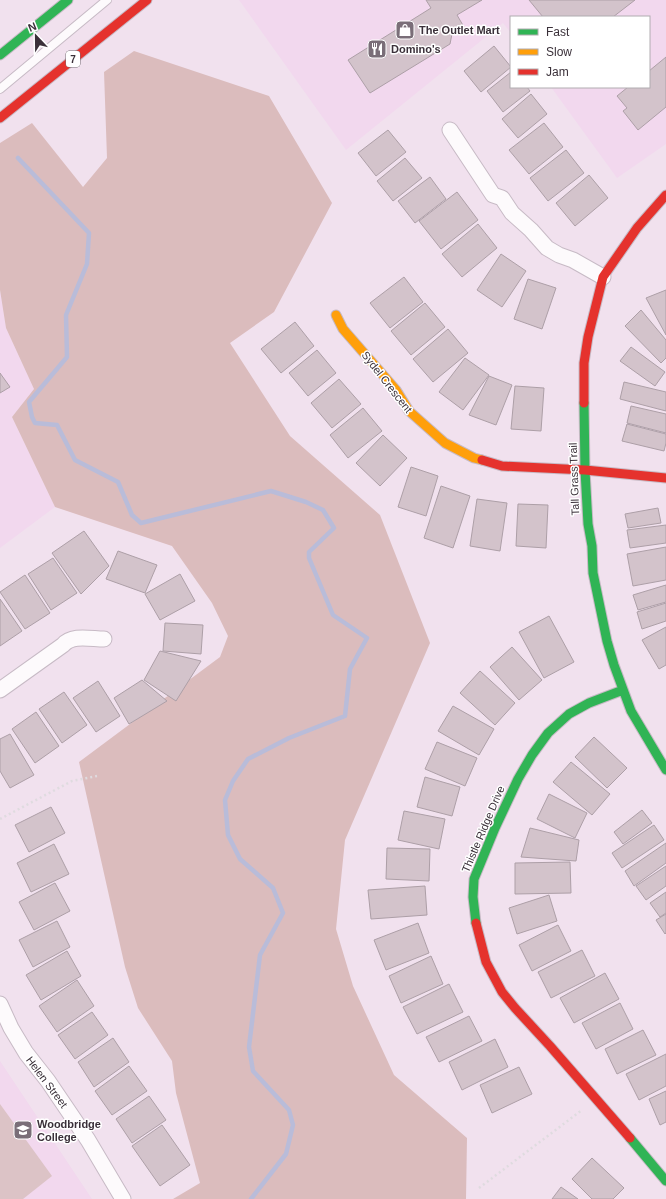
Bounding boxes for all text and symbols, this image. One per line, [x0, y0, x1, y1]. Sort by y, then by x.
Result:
north arrow [16, 16, 56, 56]
legend [510, 16, 650, 88]
shop icon: The Outlet Mart [394, 19, 416, 41]
text: N [26, 20, 38, 34]
place label: The Outlet Mart [419, 24, 500, 36]
text: Fast [546, 25, 570, 39]
restaurant icon: Domino's [366, 38, 388, 60]
place label: Domino's [391, 43, 441, 55]
text: Slow [546, 45, 572, 59]
road number: 7 [66, 51, 80, 67]
text: Jam [546, 65, 569, 79]
street label: Sydel Crescent [359, 349, 415, 415]
street label: Tall Grass Trail [567, 442, 581, 516]
street label: Thistle Ridge Drive [459, 784, 507, 874]
street label: Helen Street [24, 1054, 70, 1110]
place label: Woodbridge College [37, 1118, 101, 1143]
school or university icon: Woodbridge College [12, 1119, 34, 1141]

